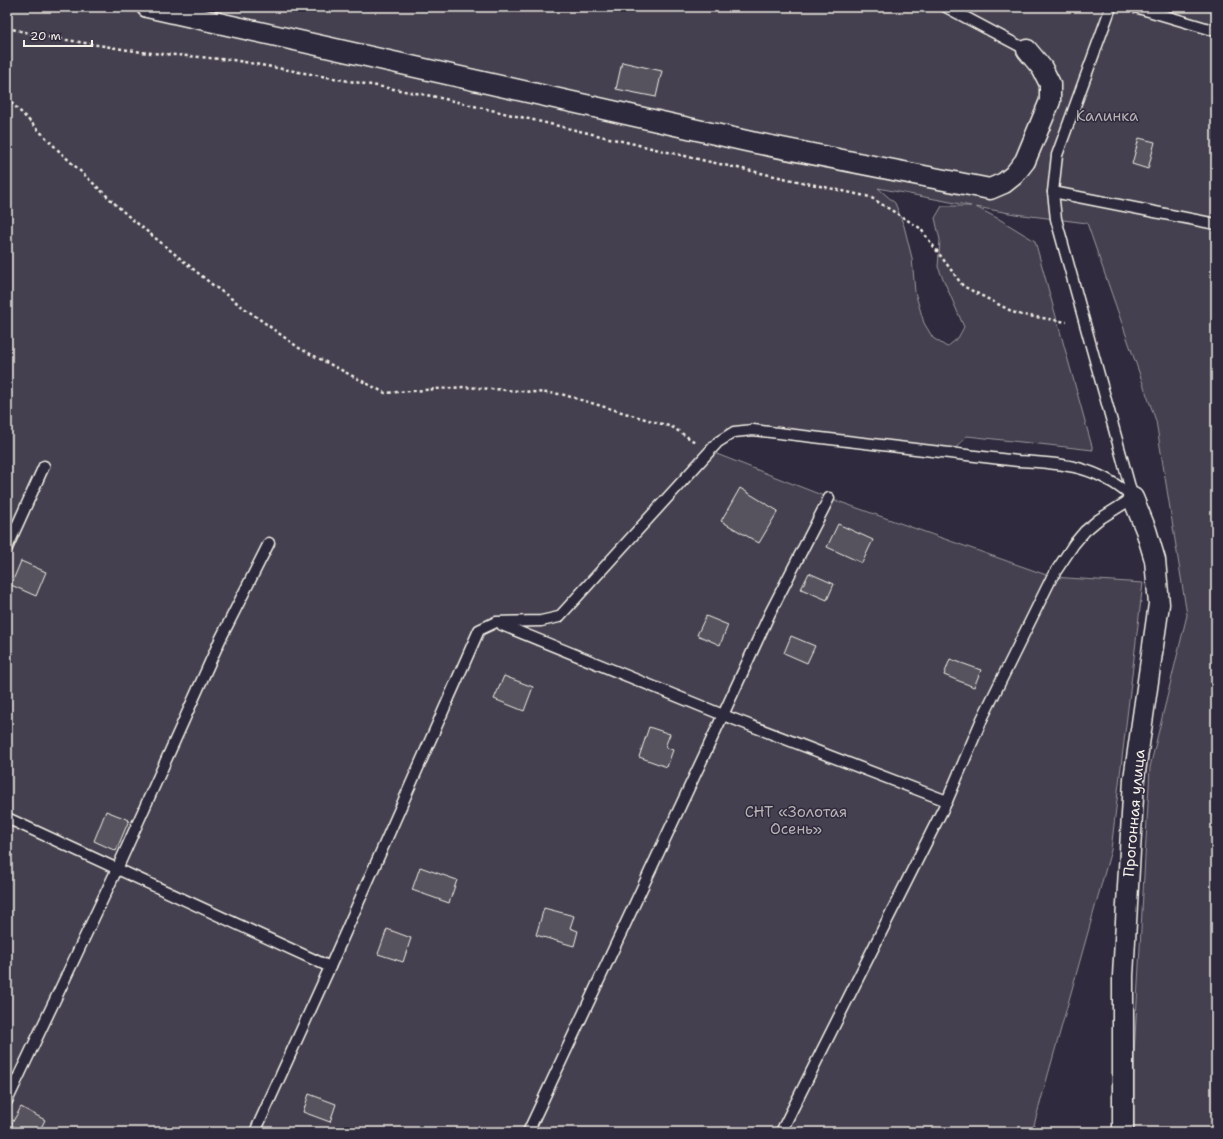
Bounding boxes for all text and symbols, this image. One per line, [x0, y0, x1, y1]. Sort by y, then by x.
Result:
scale bar [24, 22, 92, 48]
text: 20 m [30, 28, 61, 44]
park label: Калинка [1076, 106, 1139, 126]
street label: Прогонная улица [1118, 748, 1150, 878]
park label: СНТ «Золотая Осень» [745, 802, 847, 839]

